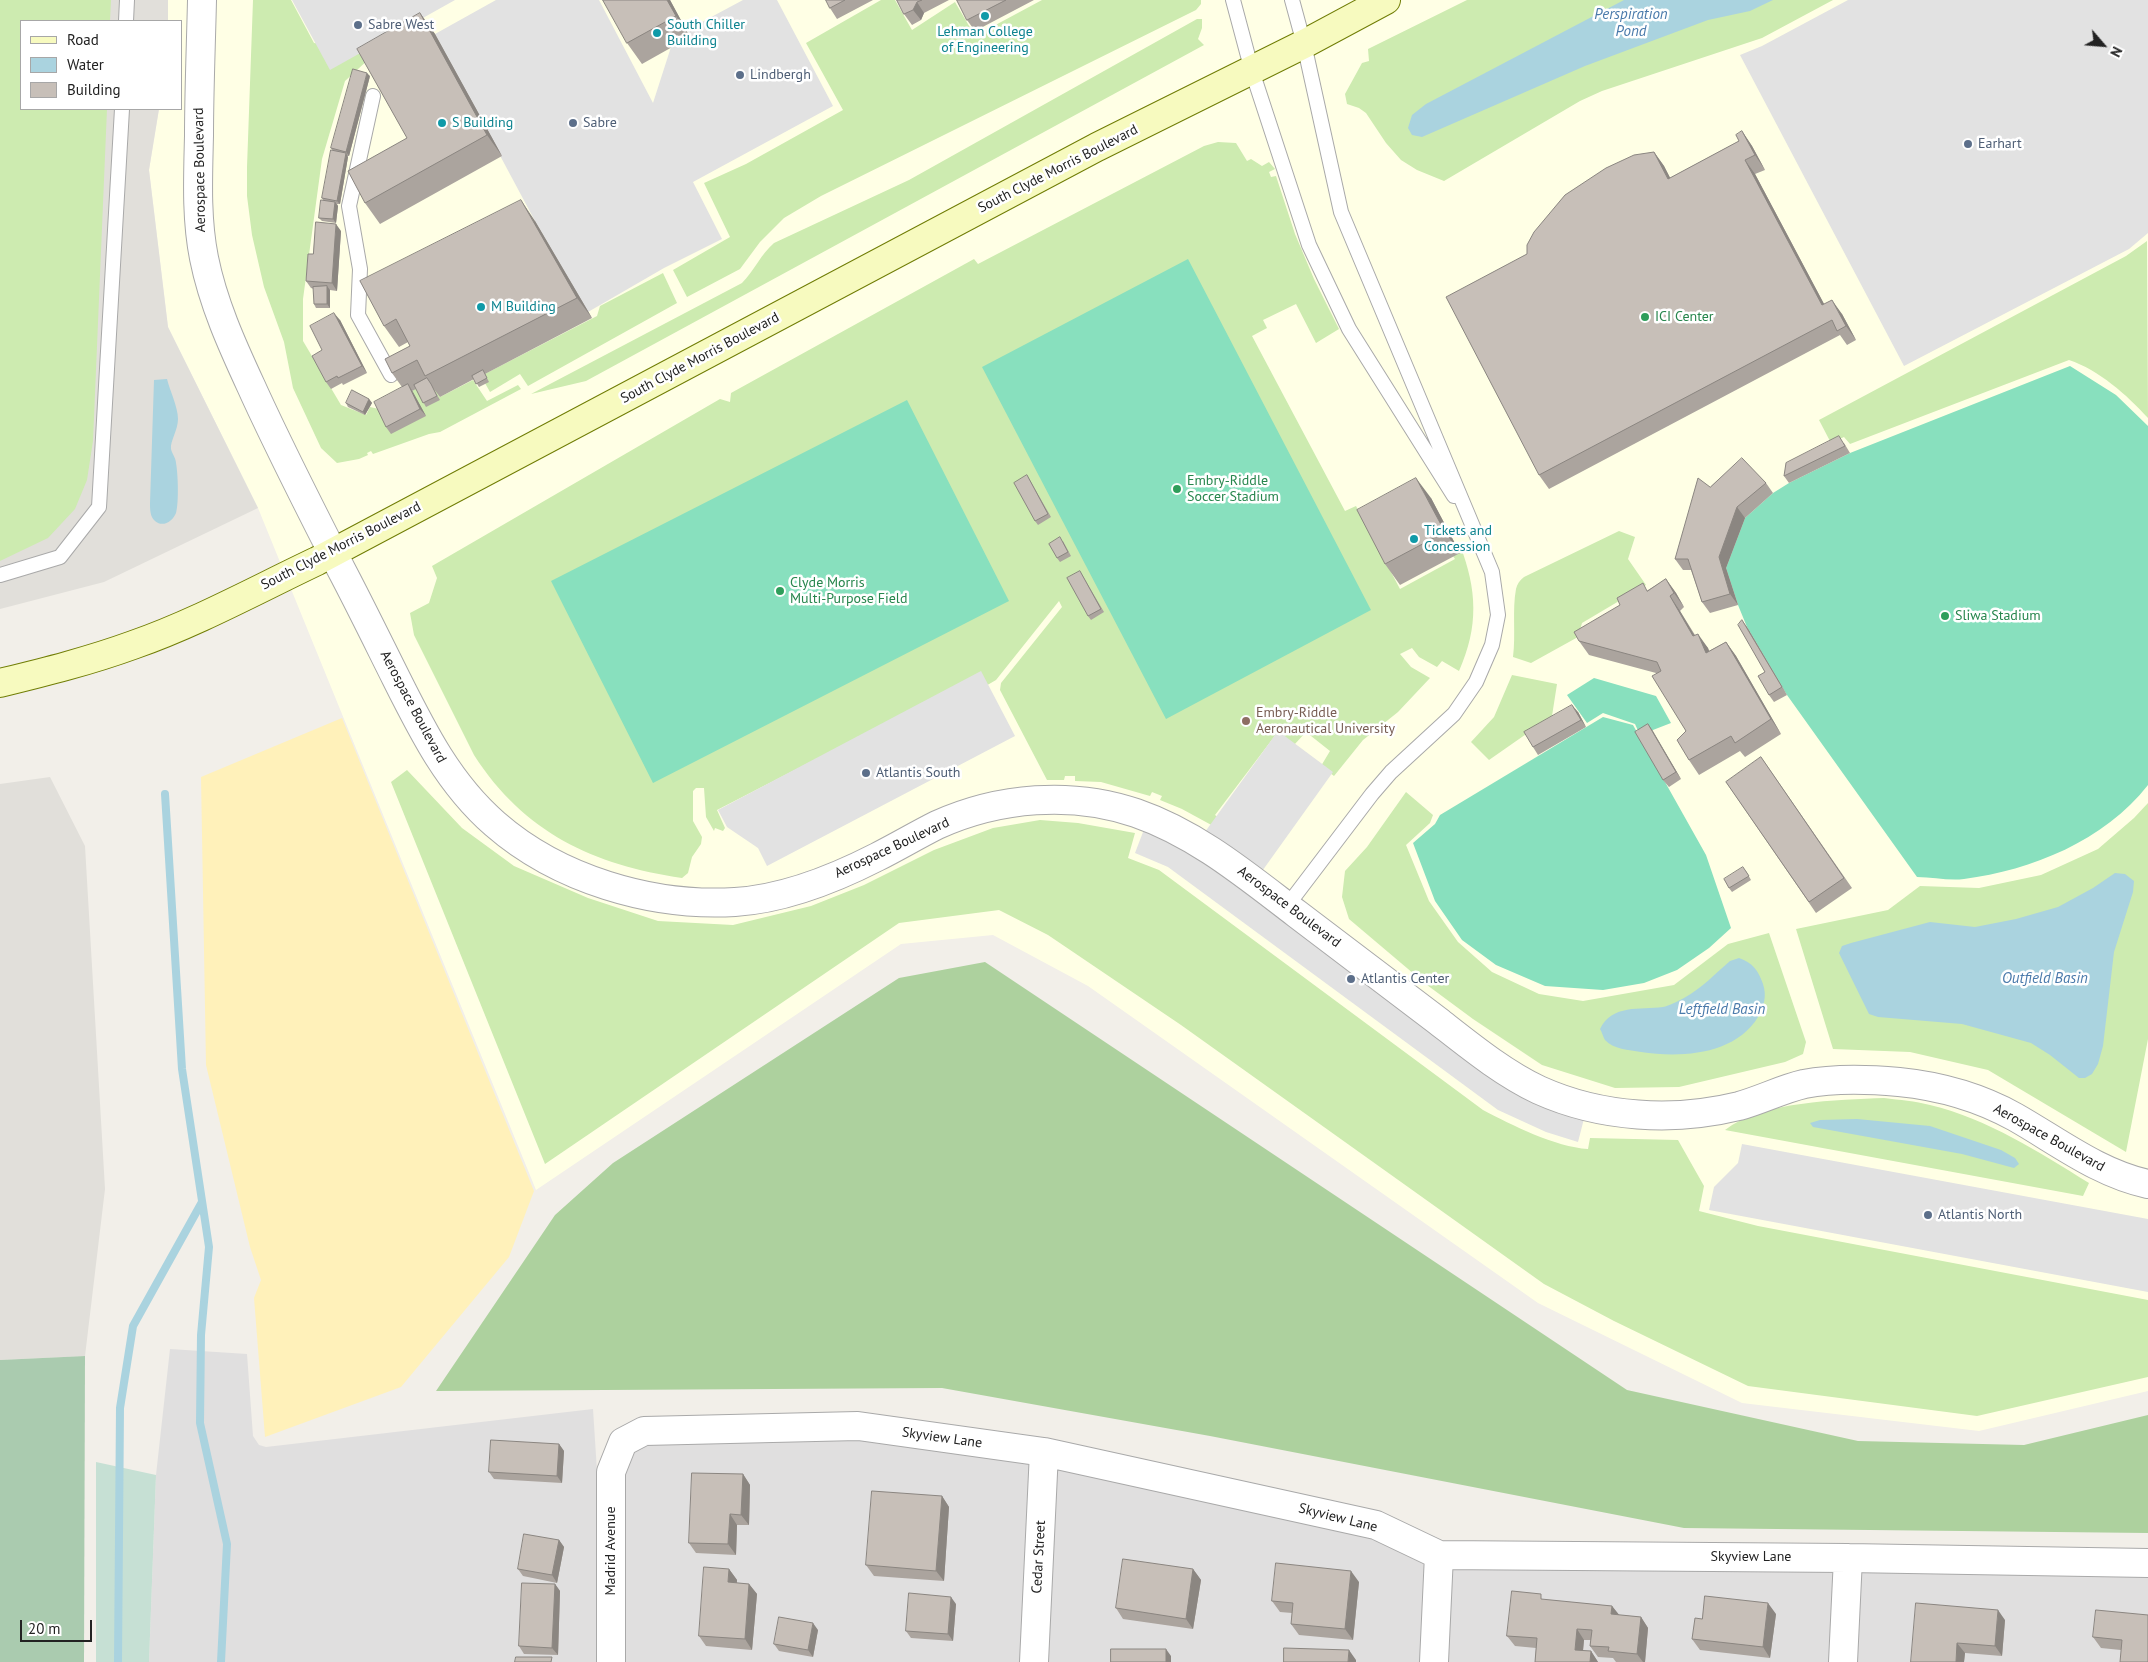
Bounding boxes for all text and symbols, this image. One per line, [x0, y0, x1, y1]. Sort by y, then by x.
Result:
water label: Perspiration Pond [1594, 6, 1668, 41]
marker: Lehman College of Engineering [979, 10, 991, 22]
place label: Sabre West [368, 17, 434, 33]
place label: South Chiller Building [667, 17, 745, 49]
marker: Sabre West [352, 19, 364, 31]
legend [20, 20, 182, 110]
north arrow [2078, 20, 2128, 70]
place label: Lehman College of Engineering [937, 24, 1033, 56]
marker: South Chiller Building [651, 27, 663, 39]
text: Road [67, 30, 99, 49]
text: N [2106, 44, 2126, 60]
text: Water [67, 55, 104, 74]
place label: Lindbergh [750, 67, 811, 83]
marker: Lindbergh [734, 69, 746, 81]
text: Building [67, 80, 121, 99]
street label: Aerospace Boulevard [191, 107, 209, 233]
place label: S Building [452, 115, 513, 131]
place label: Sabre [583, 115, 617, 131]
marker: S Building [436, 117, 448, 129]
marker: Sabre [567, 117, 579, 129]
street label: South Clyde Morris Boulevard [975, 121, 1141, 217]
place label: Earhart [1978, 136, 2022, 152]
marker: Earhart [1962, 138, 1974, 150]
place label: M Building [491, 299, 556, 315]
marker: M Building [475, 301, 487, 313]
street label: South Clyde Morris Boulevard [618, 309, 782, 407]
place label: ICI Center [1655, 309, 1714, 325]
marker: ICI Center [1639, 311, 1651, 323]
place label: Embry-Riddle Soccer Stadium [1187, 473, 1279, 506]
marker: Embry-Riddle Soccer Stadium [1171, 483, 1183, 495]
street label: South Clyde Morris Boulevard [258, 498, 424, 594]
place label: Tickets and Concession [1424, 523, 1492, 556]
marker: Tickets and Concession [1408, 533, 1420, 545]
place label: Clyde Morris Multi-Purpose Field [790, 575, 907, 608]
marker: Clyde Morris Multi-Purpose Field [774, 585, 786, 597]
place label: Sliwa Stadium [1955, 608, 2041, 624]
marker: Sliwa Stadium [1939, 610, 1951, 622]
street label: Aerospace Boulevard [376, 648, 450, 766]
place label: Embry-Riddle Aeronautical University [1256, 705, 1395, 738]
marker: Embry-Riddle Aeronautical University [1240, 715, 1252, 727]
place label: Atlantis South [876, 765, 960, 781]
marker: Atlantis South [860, 767, 872, 779]
street label: Aerospace Boulevard [832, 814, 952, 882]
street label: Aerospace Boulevard [1234, 863, 1344, 951]
water label: Outfield Basin [2002, 970, 2088, 988]
place label: Atlantis Center [1361, 971, 1449, 987]
marker: Atlantis Center [1345, 973, 1357, 985]
water label: Leftfield Basin [1679, 1001, 1765, 1019]
street label: Aerospace Boulevard [1990, 1100, 2108, 1176]
place label: Atlantis North [1938, 1207, 2022, 1223]
marker: Atlantis North [1922, 1209, 1934, 1221]
street label: Skyview Lane [901, 1424, 983, 1452]
street label: Skyview Lane [1297, 1500, 1379, 1536]
street label: Madrid Avenue [603, 1506, 619, 1596]
street label: Cedar Street [1029, 1520, 1049, 1594]
street label: Skyview Lane [1711, 1549, 1791, 1565]
scale bar [22, 1610, 95, 1642]
text: 20 m [28, 1619, 61, 1638]

